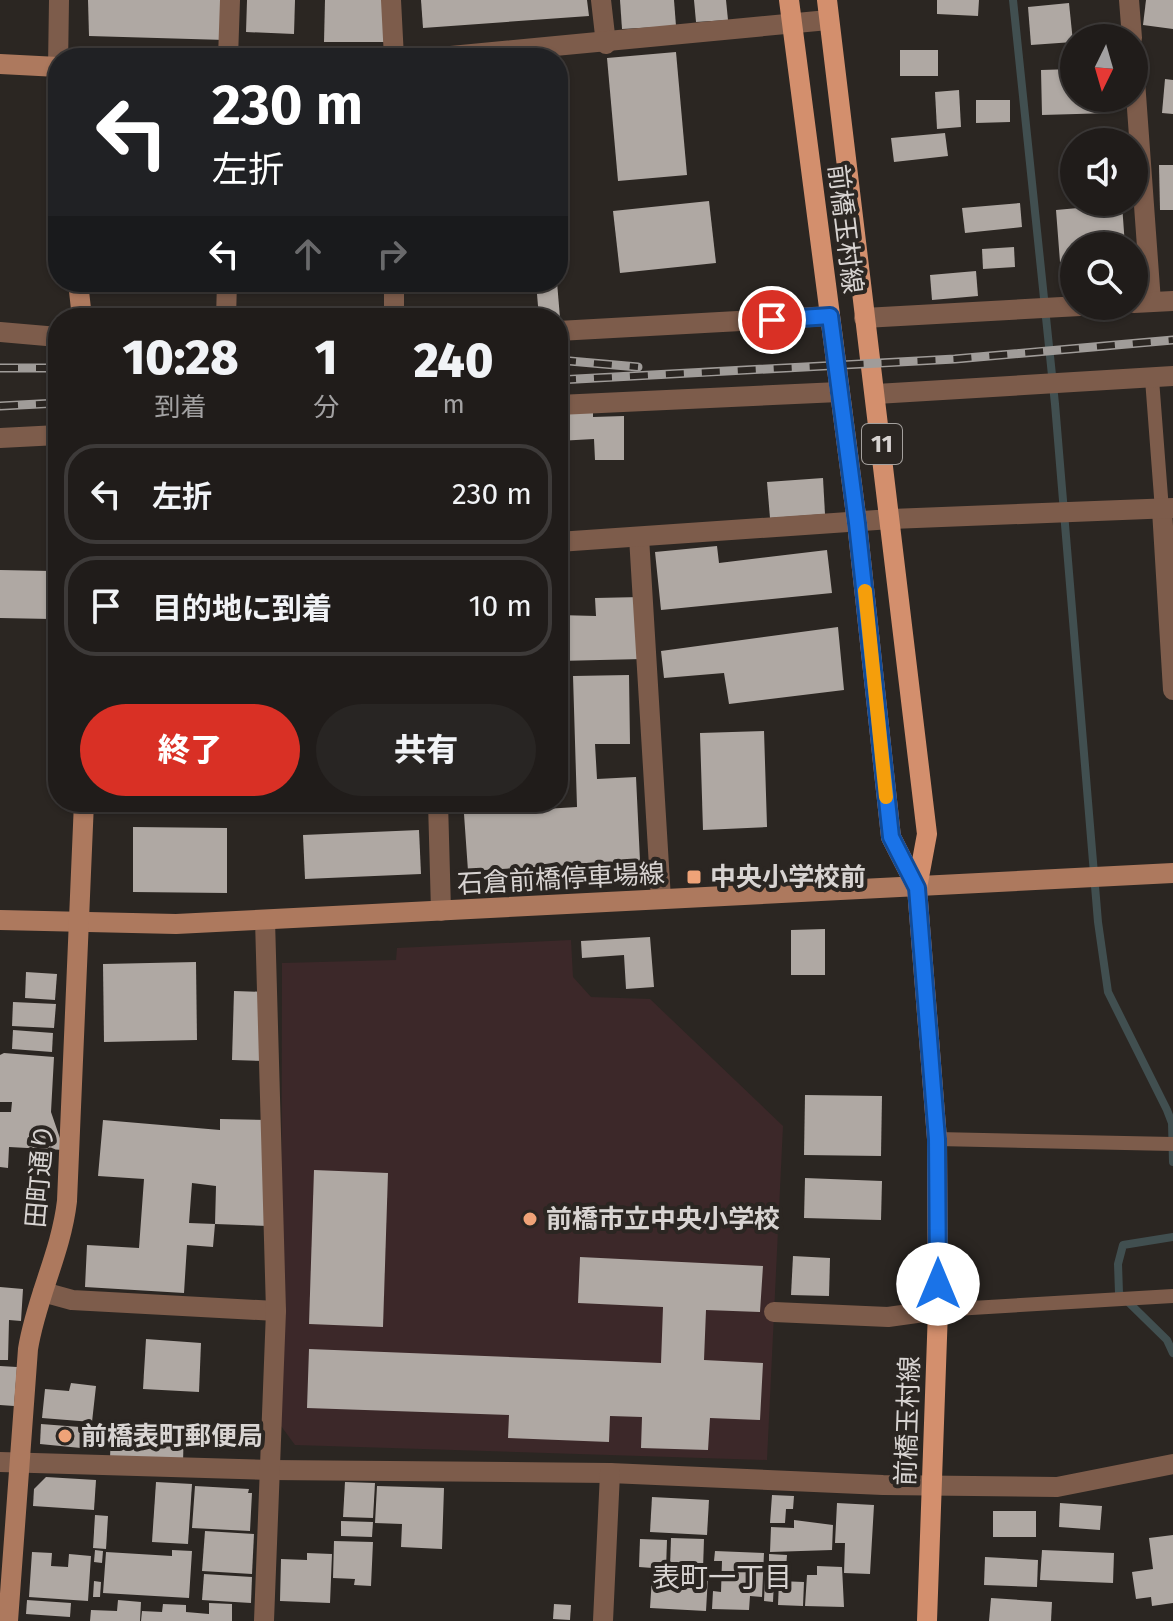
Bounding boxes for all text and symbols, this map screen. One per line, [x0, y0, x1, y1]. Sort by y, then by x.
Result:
north arrow [1060, 24, 1148, 112]
map controls [1060, 24, 1148, 320]
text: 230 m [212, 72, 363, 139]
icon: left [80, 80, 184, 184]
button: sound [1060, 128, 1148, 216]
text: 左折 [212, 148, 284, 192]
street label: 前橋玉村線 [822, 163, 868, 295]
icon: left [202, 232, 246, 276]
icon: ahead [286, 232, 330, 276]
icon: right [370, 232, 414, 276]
button: search [1060, 232, 1148, 320]
pin [738, 286, 806, 354]
icon: arrive [750, 298, 794, 342]
text: 10:28 [122, 329, 239, 387]
text: 1 [315, 329, 338, 387]
text: 240 [414, 332, 493, 390]
text: m [442, 389, 465, 420]
text: 到着 [155, 392, 207, 423]
text: 分 [313, 392, 339, 423]
road number: 11 [862, 424, 902, 464]
icon: left [84, 472, 128, 516]
text: 230 m [452, 476, 532, 512]
text: 左折 [152, 479, 212, 515]
icon: arrive [84, 584, 128, 628]
text: 10 m [469, 588, 532, 624]
text: 目的地に到着 [152, 591, 332, 627]
button: 終了 [80, 704, 300, 796]
button: 共有 [316, 704, 536, 796]
street label: 石倉前橋停車場線 [456, 858, 666, 900]
place label: 中央小学校前 [710, 862, 866, 893]
marker: 中央小学校前 [685, 868, 703, 886]
street label: 田町通り [20, 1123, 60, 1229]
place label: 前橋市立中央小学校 [546, 1204, 780, 1235]
marker: 前橋市立中央小学校 [521, 1210, 539, 1228]
position arrow [896, 1242, 980, 1326]
street label: 前橋玉村線 [890, 1355, 926, 1487]
place label: 前橋表町郵便局 [81, 1421, 263, 1452]
marker: 前橋表町郵便局 [56, 1427, 74, 1445]
district label: 表町一丁目 [652, 1561, 792, 1594]

